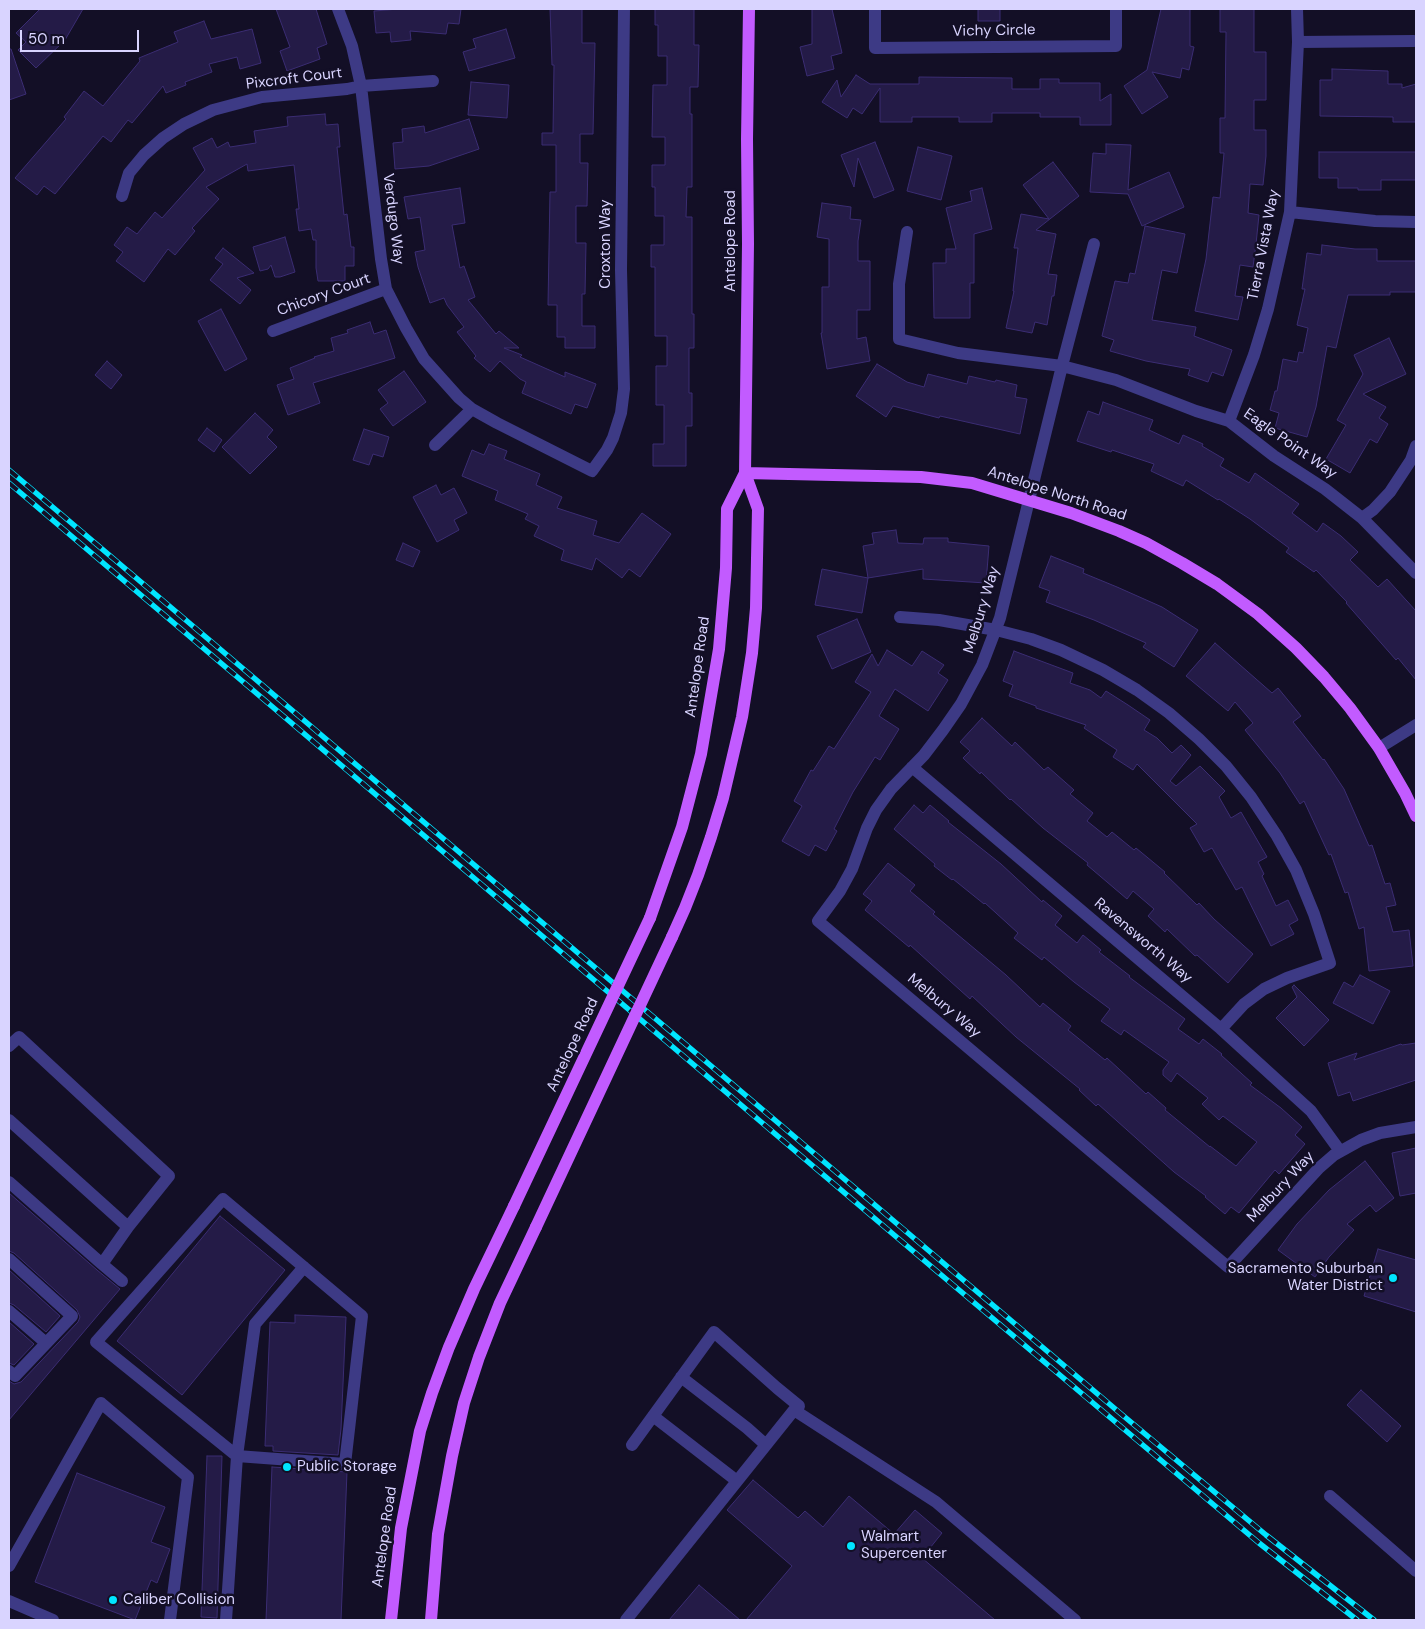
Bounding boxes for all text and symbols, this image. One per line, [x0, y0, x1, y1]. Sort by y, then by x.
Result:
scale bar [22, 20, 141, 52]
street label: Vichy Circle [952, 21, 1036, 41]
text: 50 m [28, 29, 65, 49]
street label: Pixcroft Court [245, 64, 343, 94]
street label: Verdugo Way [378, 172, 408, 266]
street label: Tierra Vista Way [1244, 188, 1284, 302]
street label: Antelope Road [722, 190, 740, 292]
street label: Croxton Way [597, 199, 615, 289]
street label: Chicory Court [275, 270, 373, 320]
street label: Eagle Point Way [1240, 405, 1340, 483]
street label: Antelope North Road [985, 463, 1129, 525]
street label: Melbury Way [960, 564, 1004, 656]
street label: Antelope Road [682, 615, 714, 719]
street label: Ravensworth Way [1090, 895, 1196, 987]
street label: Melbury Way [904, 970, 984, 1042]
street label: Antelope Road [543, 995, 603, 1095]
street label: Melbury Way [1244, 1148, 1318, 1226]
place label: Sacramento Suburban Water District [1228, 1260, 1383, 1295]
marker: Sacramento Suburban Water District [1387, 1272, 1399, 1284]
place label: Public Storage [297, 1458, 397, 1476]
marker: Public Storage [281, 1461, 293, 1473]
street label: Antelope Road [369, 1485, 401, 1589]
place label: Walmart Supercenter [861, 1528, 947, 1563]
marker: Walmart Supercenter [845, 1540, 857, 1552]
place label: Caliber Collision [123, 1591, 235, 1609]
marker: Caliber Collision [107, 1594, 119, 1606]

